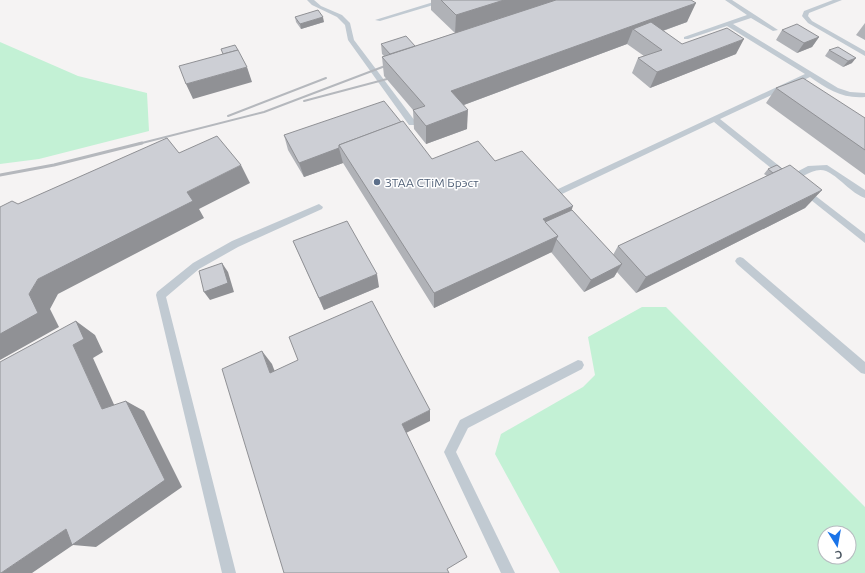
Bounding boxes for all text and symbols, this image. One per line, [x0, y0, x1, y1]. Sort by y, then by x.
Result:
place label: ЗТАА СТіМ Брэст [385, 176, 479, 189]
marker: ЗТАА СТіМ Брэст [372, 177, 382, 187]
north arrow [817, 525, 857, 565]
text: С [834, 548, 844, 561]

